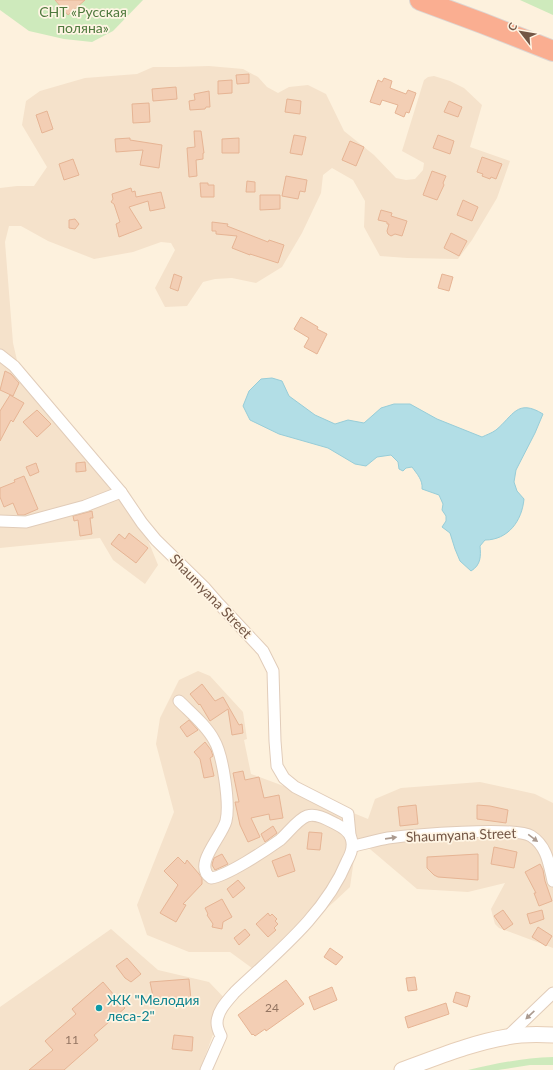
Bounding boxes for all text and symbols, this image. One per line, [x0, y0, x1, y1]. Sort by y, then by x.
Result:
park label: СНТ «Русская поляна» [39, 3, 127, 36]
north arrow [501, 12, 541, 52]
text: С [505, 20, 520, 33]
street label: Shaumyana Street [167, 550, 256, 641]
street label: Shaumyana Street [405, 824, 517, 845]
one-way arrow [527, 834, 538, 843]
one-way arrow [385, 835, 397, 841]
place label: ЖК "Мелодия леса-2" [107, 991, 199, 1024]
house number: 24 [265, 1000, 279, 1015]
marker: ЖК "Мелодия леса-2" [94, 1003, 104, 1013]
one-way arrow [525, 1011, 535, 1020]
house number: 11 [65, 1032, 79, 1047]

